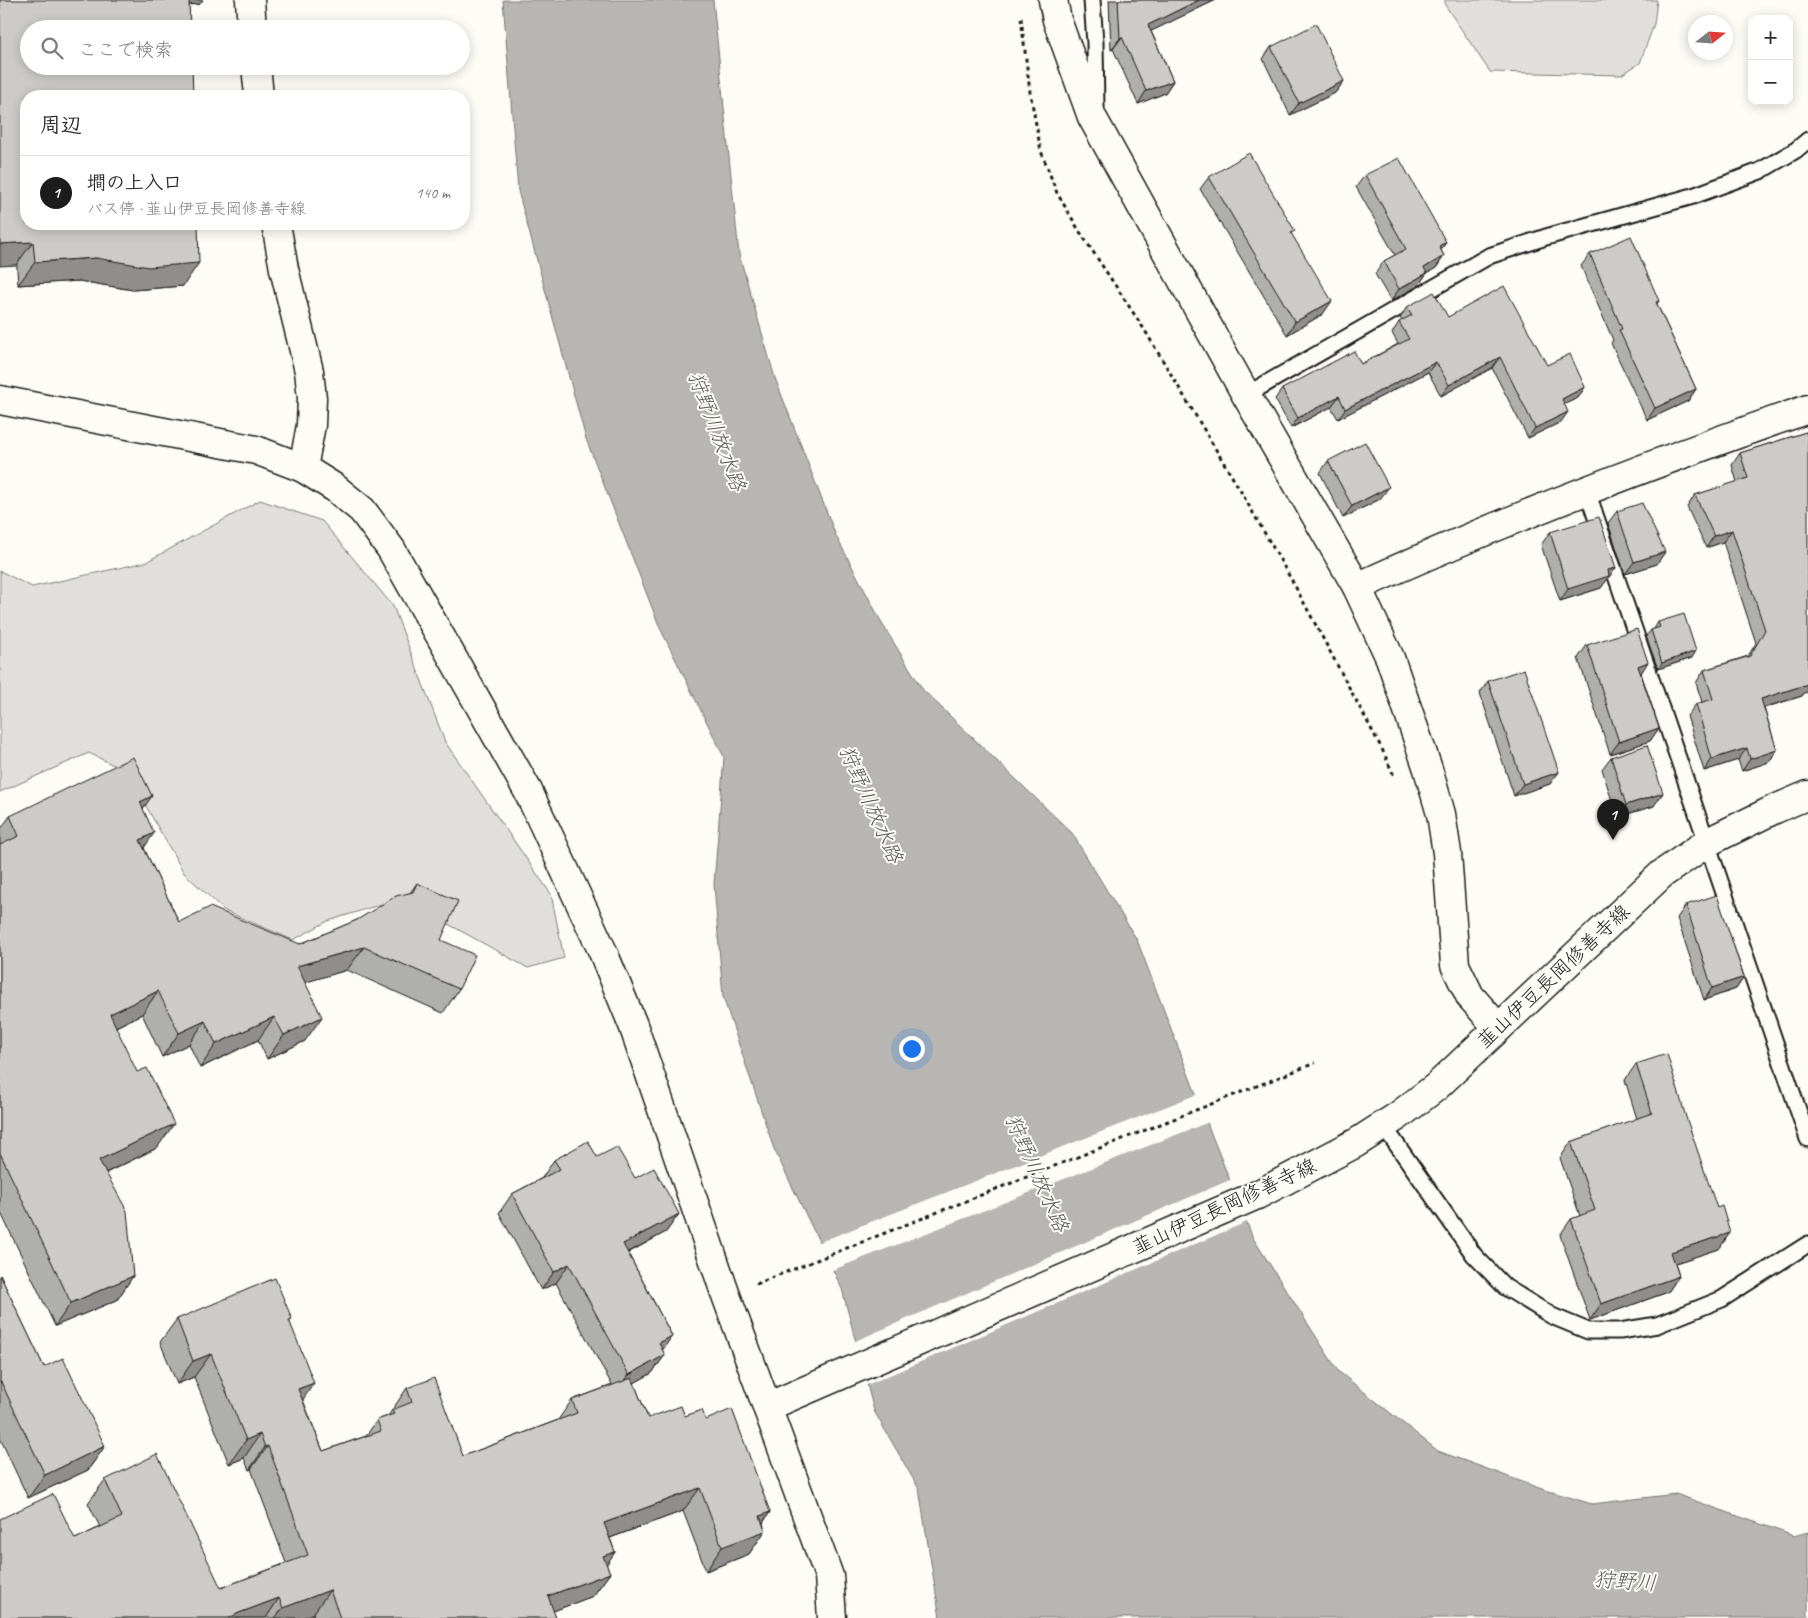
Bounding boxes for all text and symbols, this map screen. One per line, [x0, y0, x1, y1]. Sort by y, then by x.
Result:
north arrow [1688, 15, 1733, 60]
map controls [1748, 15, 1793, 105]
button: + [1748, 15, 1793, 60]
search box [20, 20, 470, 75]
icon: search [38, 34, 66, 62]
text: ここで検索 [78, 38, 173, 62]
button: − [1748, 60, 1793, 105]
text: 周辺 [40, 112, 82, 138]
text: 墹の上入口 [87, 171, 182, 195]
text: 1 [52, 183, 60, 203]
text: 140 m [416, 183, 450, 203]
text: バス停 · 韮山伊豆長岡修善寺線 [87, 199, 306, 219]
water label: 狩野川放水路 [682, 368, 752, 495]
water label: 狩野川放水路 [833, 741, 909, 868]
pin: 1 [1597, 799, 1629, 840]
street label: 韮山伊豆長岡修善寺線 [1472, 899, 1635, 1054]
your location [899, 1036, 925, 1062]
water label: 狩野川放水路 [999, 1110, 1075, 1237]
street label: 韮山伊豆長岡修善寺線 [1128, 1153, 1320, 1260]
water label: 狩野川 [1593, 1566, 1657, 1596]

